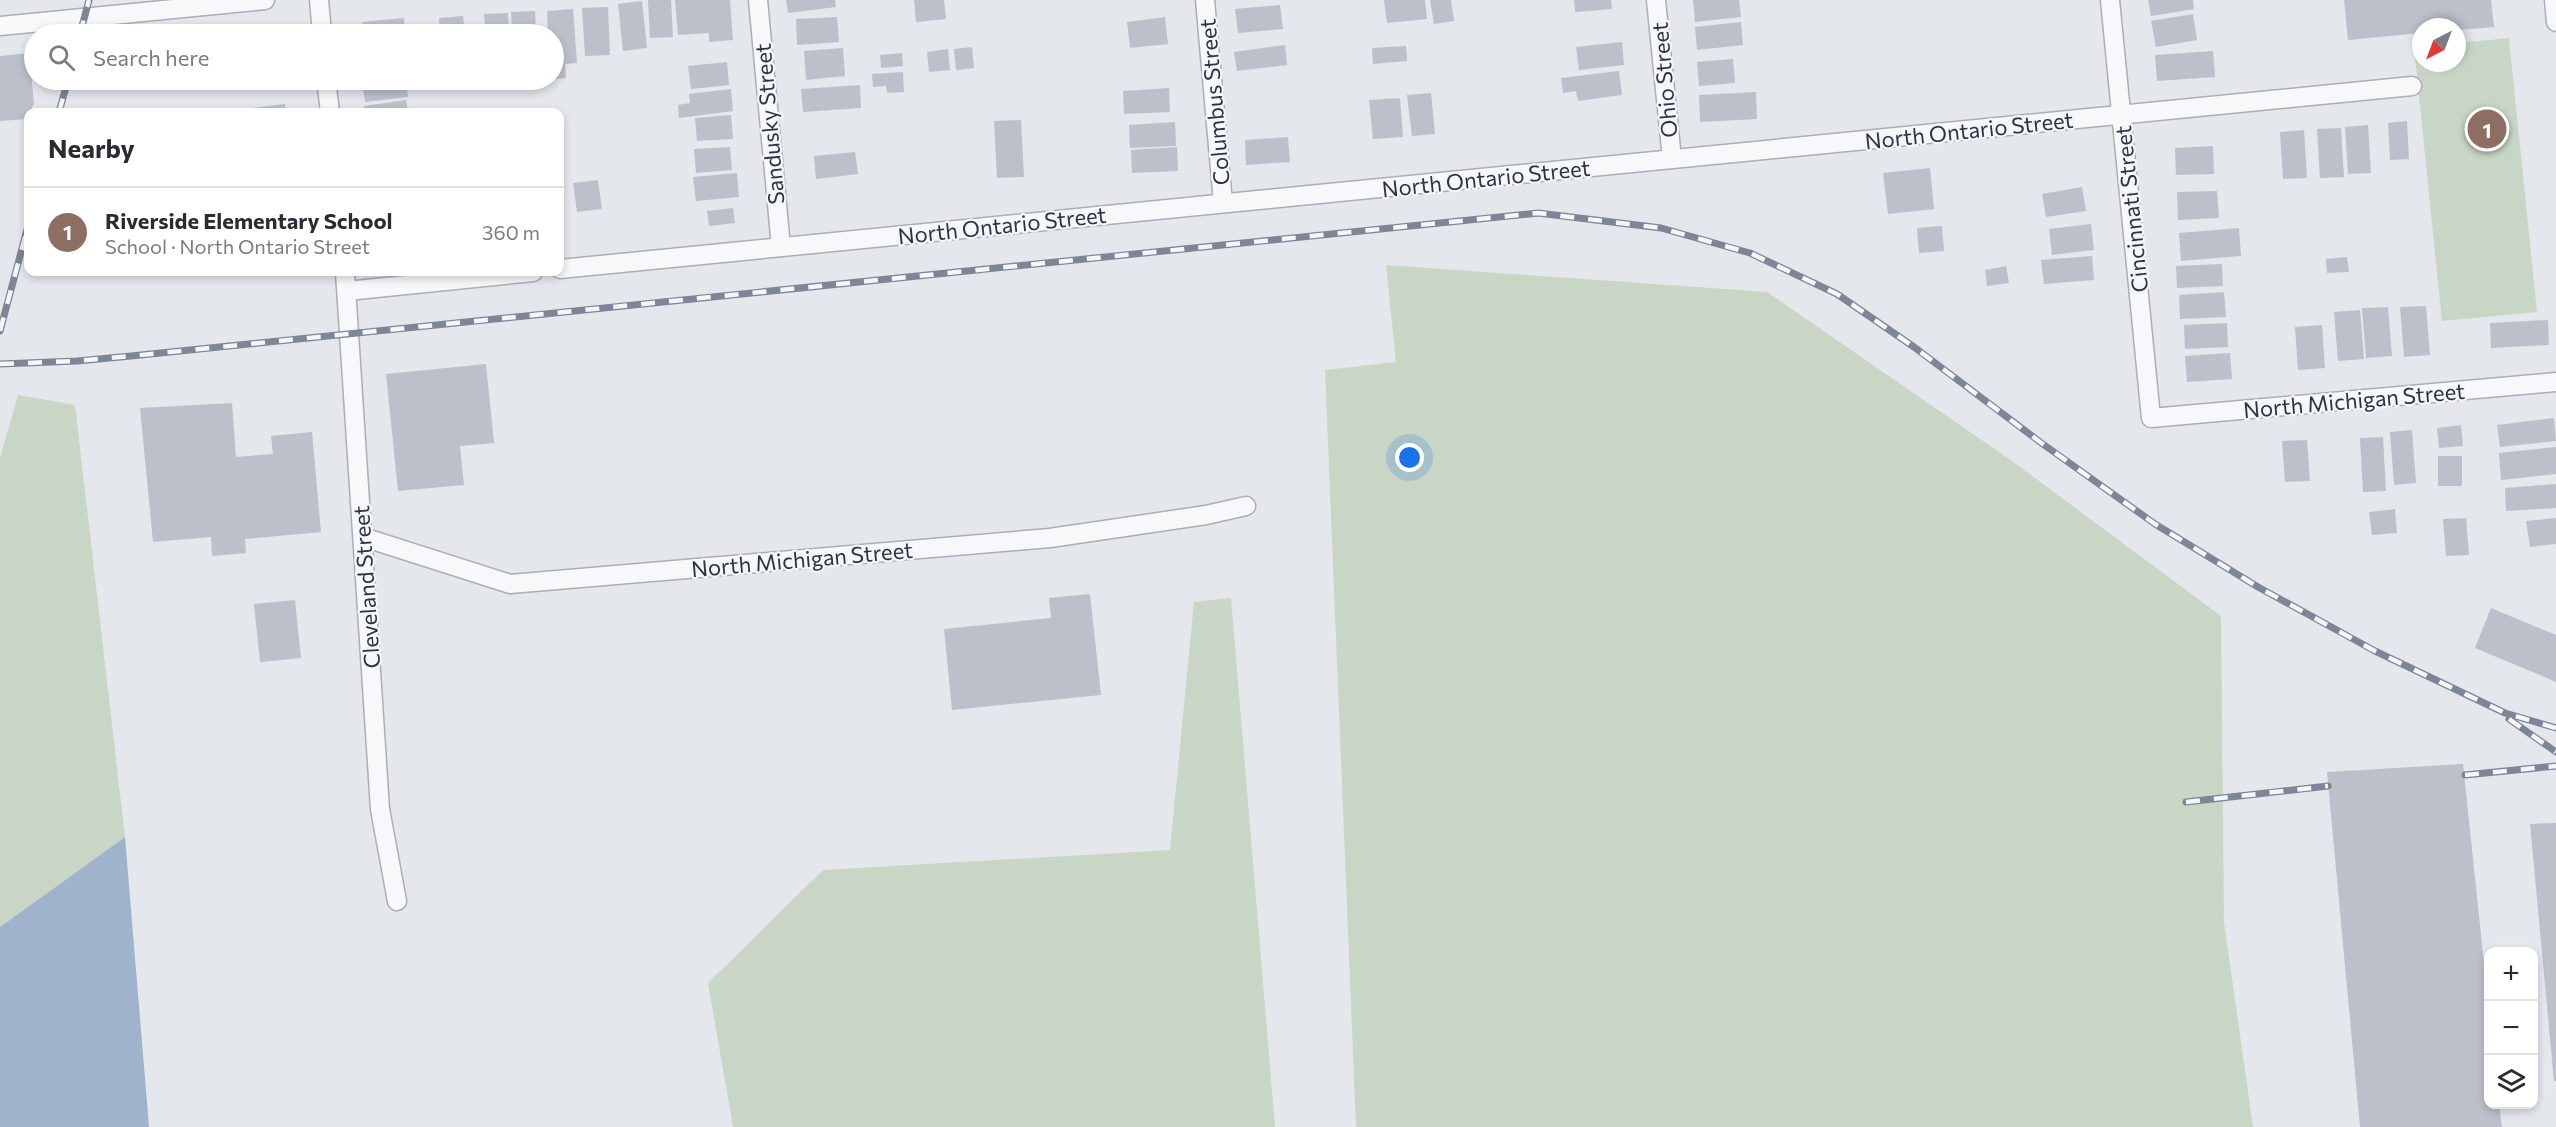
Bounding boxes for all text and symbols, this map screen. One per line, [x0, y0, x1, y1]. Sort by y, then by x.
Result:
street label: Columbus Street [1193, 18, 1235, 186]
north arrow [2412, 18, 2466, 72]
street label: Ohio Street [1646, 21, 1682, 139]
search box [24, 24, 564, 90]
icon: search [45, 41, 78, 74]
street label: Sandusky Street [749, 42, 789, 206]
text: Search here [93, 44, 209, 71]
street label: North Ontario Street [1863, 106, 2075, 154]
pin: 1 [2468, 106, 2506, 152]
street label: Cincinnati Street [2109, 124, 2153, 294]
text: Nearby [48, 132, 135, 163]
street label: North Ontario Street [1380, 154, 1592, 202]
street label: North Ontario Street [896, 201, 1108, 249]
text: Riverside Elementary School [105, 207, 393, 234]
text: 1 [63, 220, 72, 244]
text: 360 m [482, 220, 540, 244]
text: School · North Ontario Street [105, 234, 370, 258]
street label: North Michigan Street [2242, 377, 2466, 423]
your location [1395, 443, 1424, 472]
street label: Cleveland Street [347, 505, 385, 669]
street label: North Michigan Street [690, 536, 914, 582]
map controls [2484, 947, 2538, 1109]
button: + [2484, 947, 2538, 1001]
button: − [2484, 1001, 2538, 1055]
button: layers [2484, 1055, 2538, 1109]

